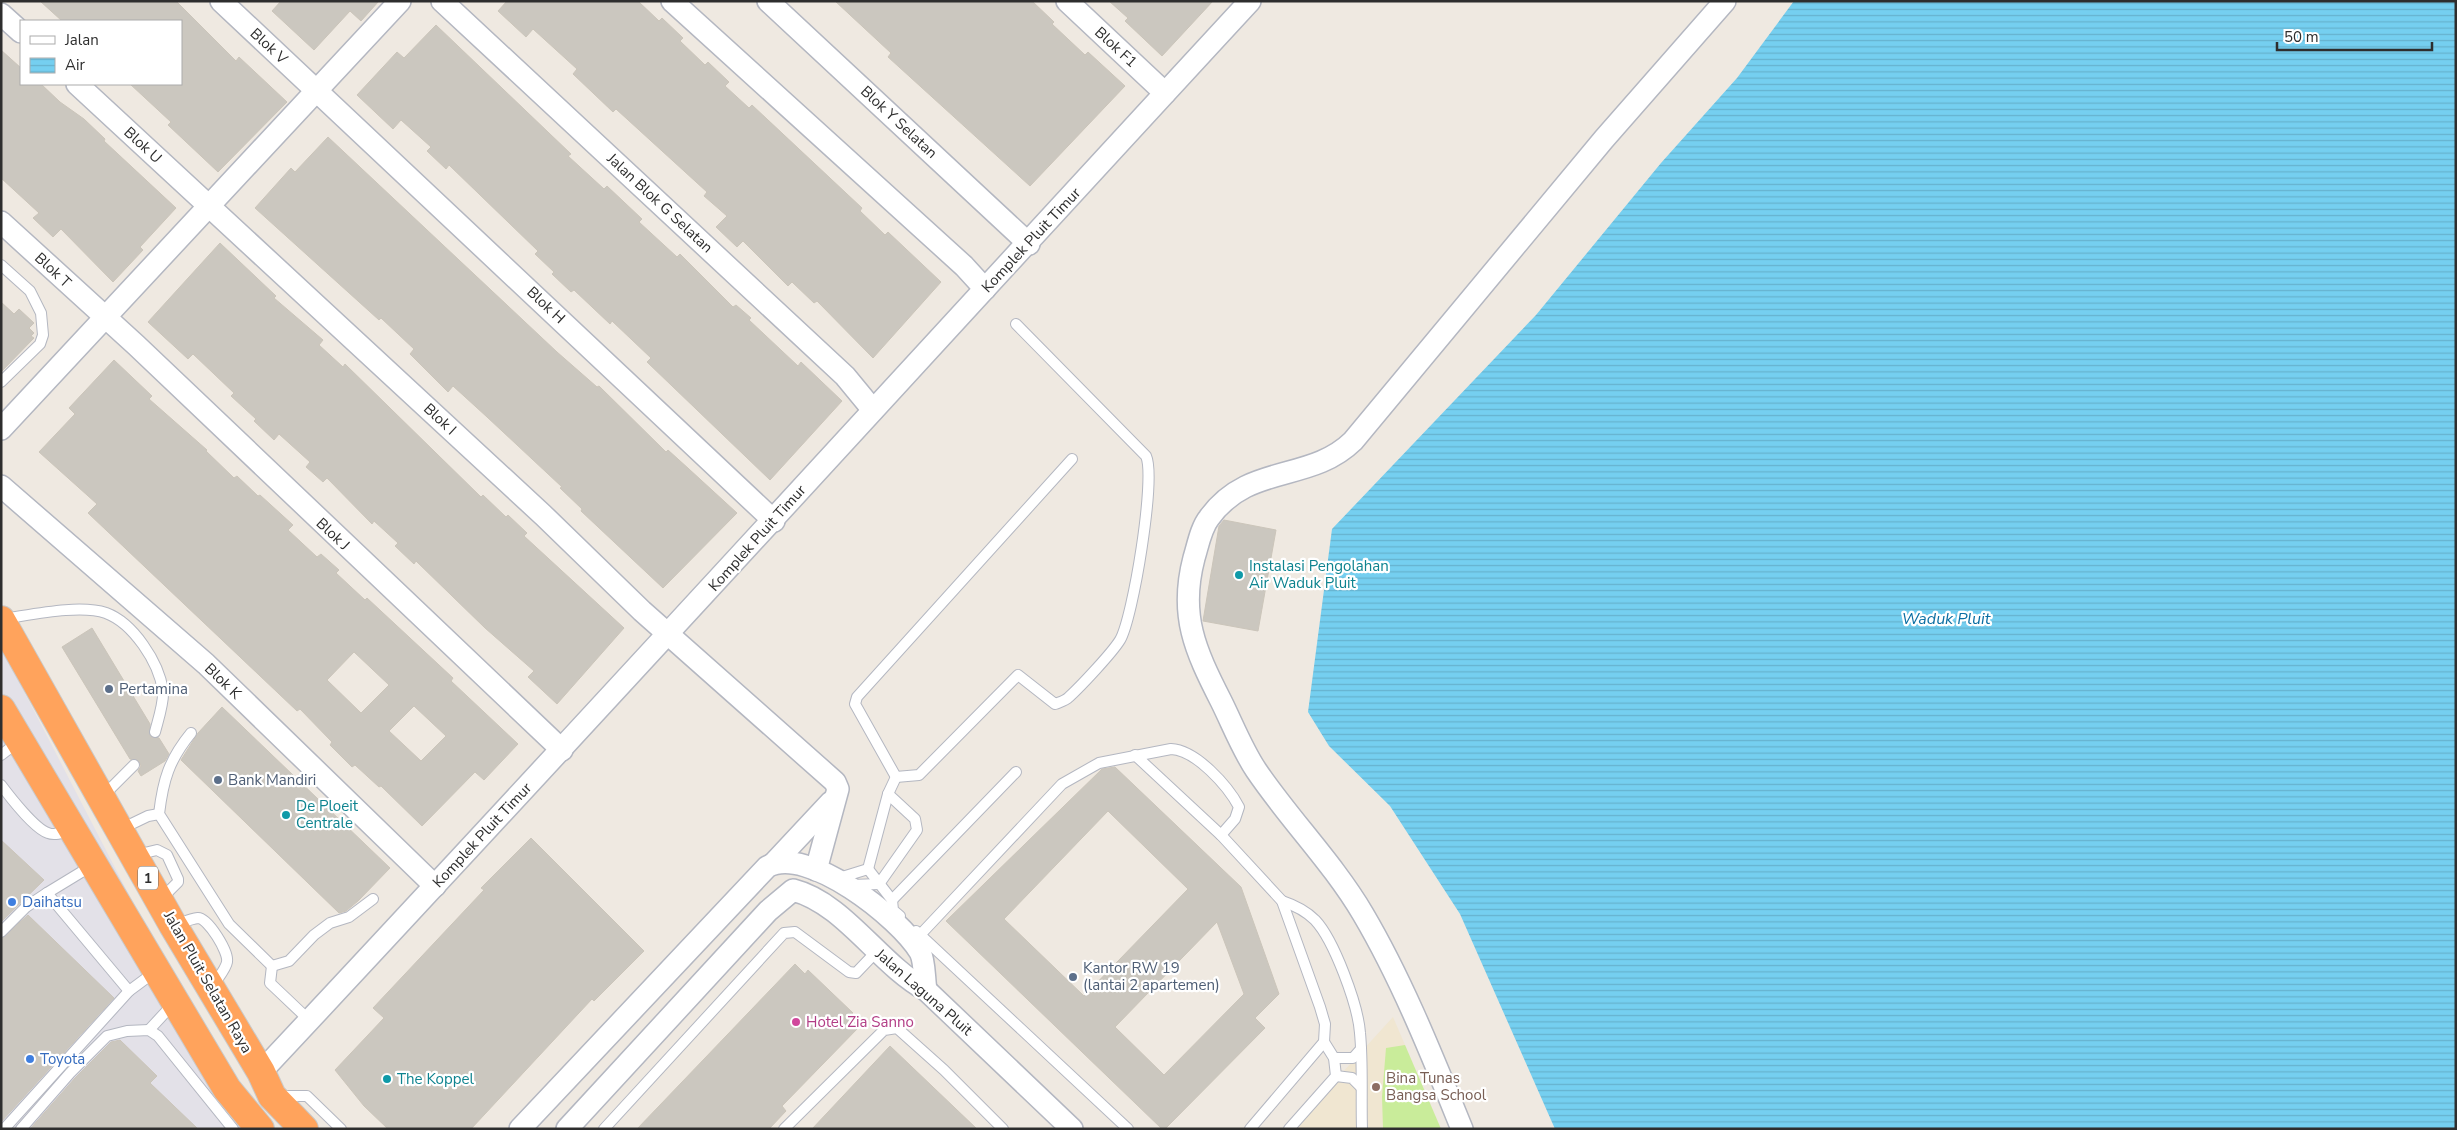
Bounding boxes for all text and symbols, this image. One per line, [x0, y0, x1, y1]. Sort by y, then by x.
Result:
legend [20, 20, 182, 85]
scale bar [2277, 20, 2432, 52]
street label: Blok F1 [1090, 22, 1142, 72]
street label: Blok V [246, 23, 293, 69]
text: 50 m [2284, 27, 2319, 47]
text: Jalan [64, 30, 99, 50]
text: Air [65, 55, 85, 75]
street label: Blok Y Selatan [856, 81, 942, 163]
street label: Blok U [120, 122, 166, 168]
street label: Jalan Blok G Selatan [602, 148, 717, 257]
street label: Komplek Pluit Timur [977, 183, 1085, 297]
street label: Blok T [30, 248, 76, 292]
street label: Blok H [522, 282, 570, 328]
street label: Blok I [419, 399, 461, 439]
street label: Komplek Pluit Timur [704, 480, 811, 596]
street label: Blok J [312, 513, 354, 555]
place label: Instalasi Pengolahan Air Waduk Pluit [1249, 556, 1389, 593]
marker: Instalasi Pengolahan Air Waduk Pluit [1233, 569, 1245, 581]
water label: Waduk Pluit [1902, 608, 1991, 630]
street label: Blok K [200, 659, 246, 704]
place label: Pertamina [119, 679, 188, 699]
marker: Pertamina [103, 683, 115, 695]
place label: Bank Mandiri [228, 770, 316, 790]
marker: Bank Mandiri [212, 774, 224, 786]
street label: Komplek Pluit Timur [428, 778, 536, 892]
place label: De Ploeit Centrale [296, 796, 359, 833]
marker: De Ploeit Centrale [280, 809, 292, 821]
road number: 1 [138, 866, 158, 890]
place label: Daihatsu [22, 892, 82, 912]
marker: Daihatsu [6, 896, 18, 908]
street label: Jalan Pluit Selatan Raya [159, 906, 257, 1057]
street label: Jalan Laguna Pluit [871, 944, 977, 1040]
place label: Kantor RW 19 (lantai 2 apartemen) [1083, 958, 1220, 995]
marker: Kantor RW 19 (lantai 2 apartemen) [1067, 971, 1079, 983]
place label: Hotel Zia Sanno [806, 1012, 914, 1032]
marker: Hotel Zia Sanno [790, 1016, 802, 1028]
place label: Toyota [40, 1049, 85, 1069]
marker: Toyota [24, 1053, 36, 1065]
place label: Bina Tunas Bangsa School [1386, 1068, 1487, 1105]
place label: The Koppel [397, 1069, 474, 1089]
marker: The Koppel [381, 1073, 393, 1085]
marker: Bina Tunas Bangsa School [1370, 1081, 1382, 1093]

